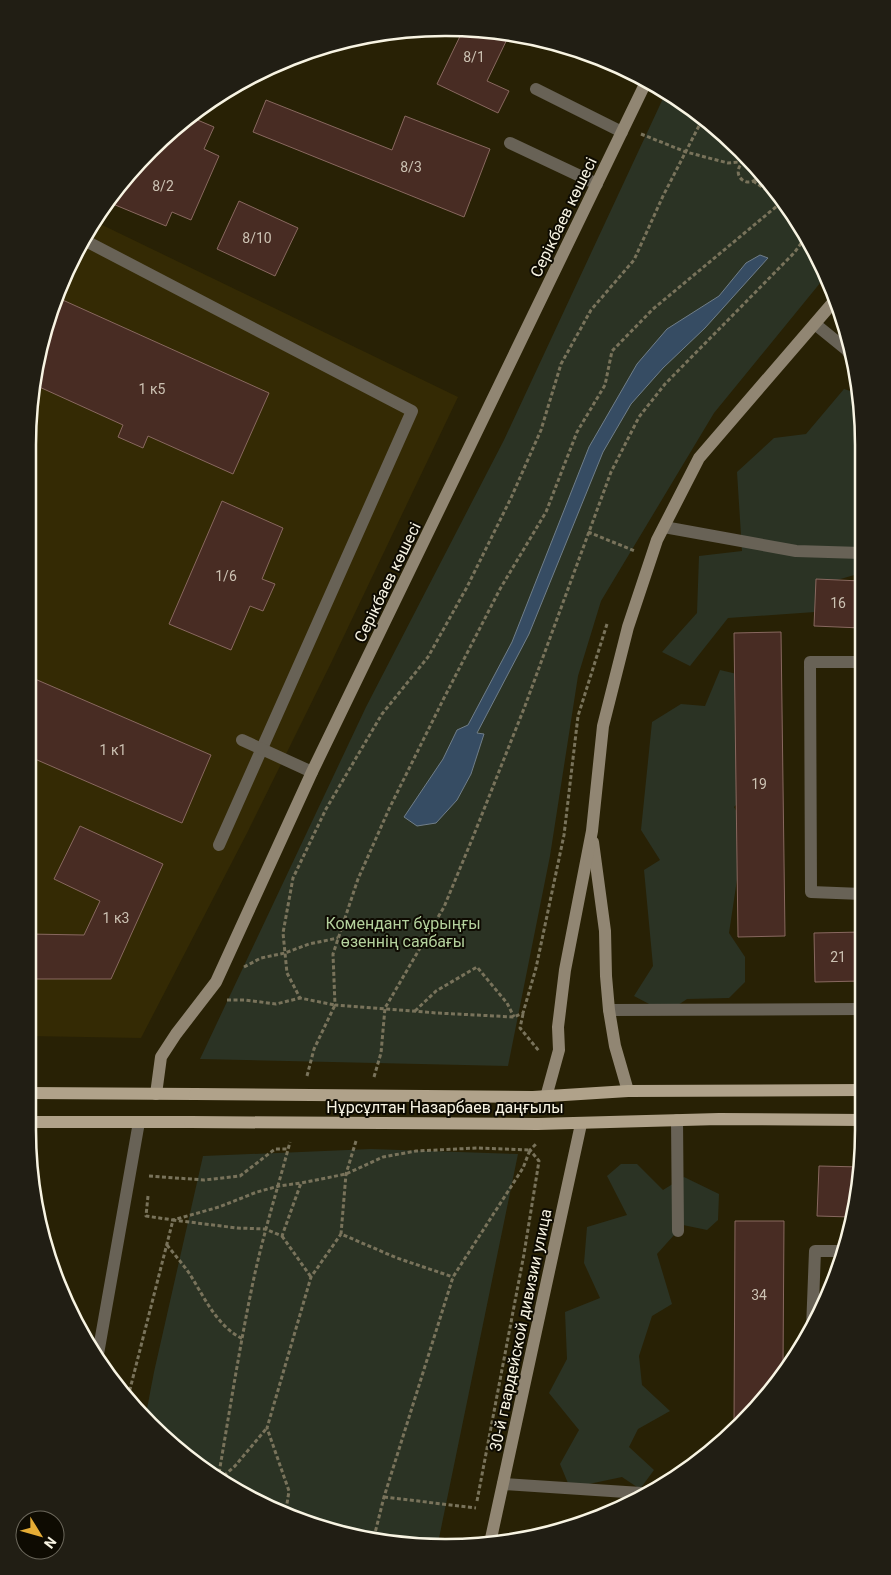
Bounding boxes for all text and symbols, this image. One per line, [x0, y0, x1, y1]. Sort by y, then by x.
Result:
house number: 8/1 [463, 49, 485, 65]
street label: Серікбаев көшесі [526, 154, 601, 280]
house number: 8/3 [400, 159, 422, 175]
house number: 8/2 [152, 178, 174, 194]
house number: 8/10 [242, 230, 272, 246]
house number: 1 к5 [139, 381, 166, 397]
street label: Серікбаев көшесі [350, 519, 425, 645]
house number: 1/6 [215, 568, 237, 584]
house number: 16 [830, 595, 846, 611]
house number: 1 к1 [100, 742, 126, 758]
house number: 19 [751, 776, 767, 792]
house number: 1 к3 [103, 910, 129, 926]
park label: Комендант бұрыңғы өзеннің саябағы [325, 914, 481, 951]
house number: 21 [830, 949, 846, 965]
street label: Нұрсұлтан Назарбаев даңғылы [326, 1098, 564, 1117]
street label: 30-й гвардейской дивизии улица [485, 1207, 555, 1453]
house number: 34 [751, 1287, 767, 1303]
north arrow [15, 1510, 65, 1560]
text: N [41, 1534, 60, 1552]

